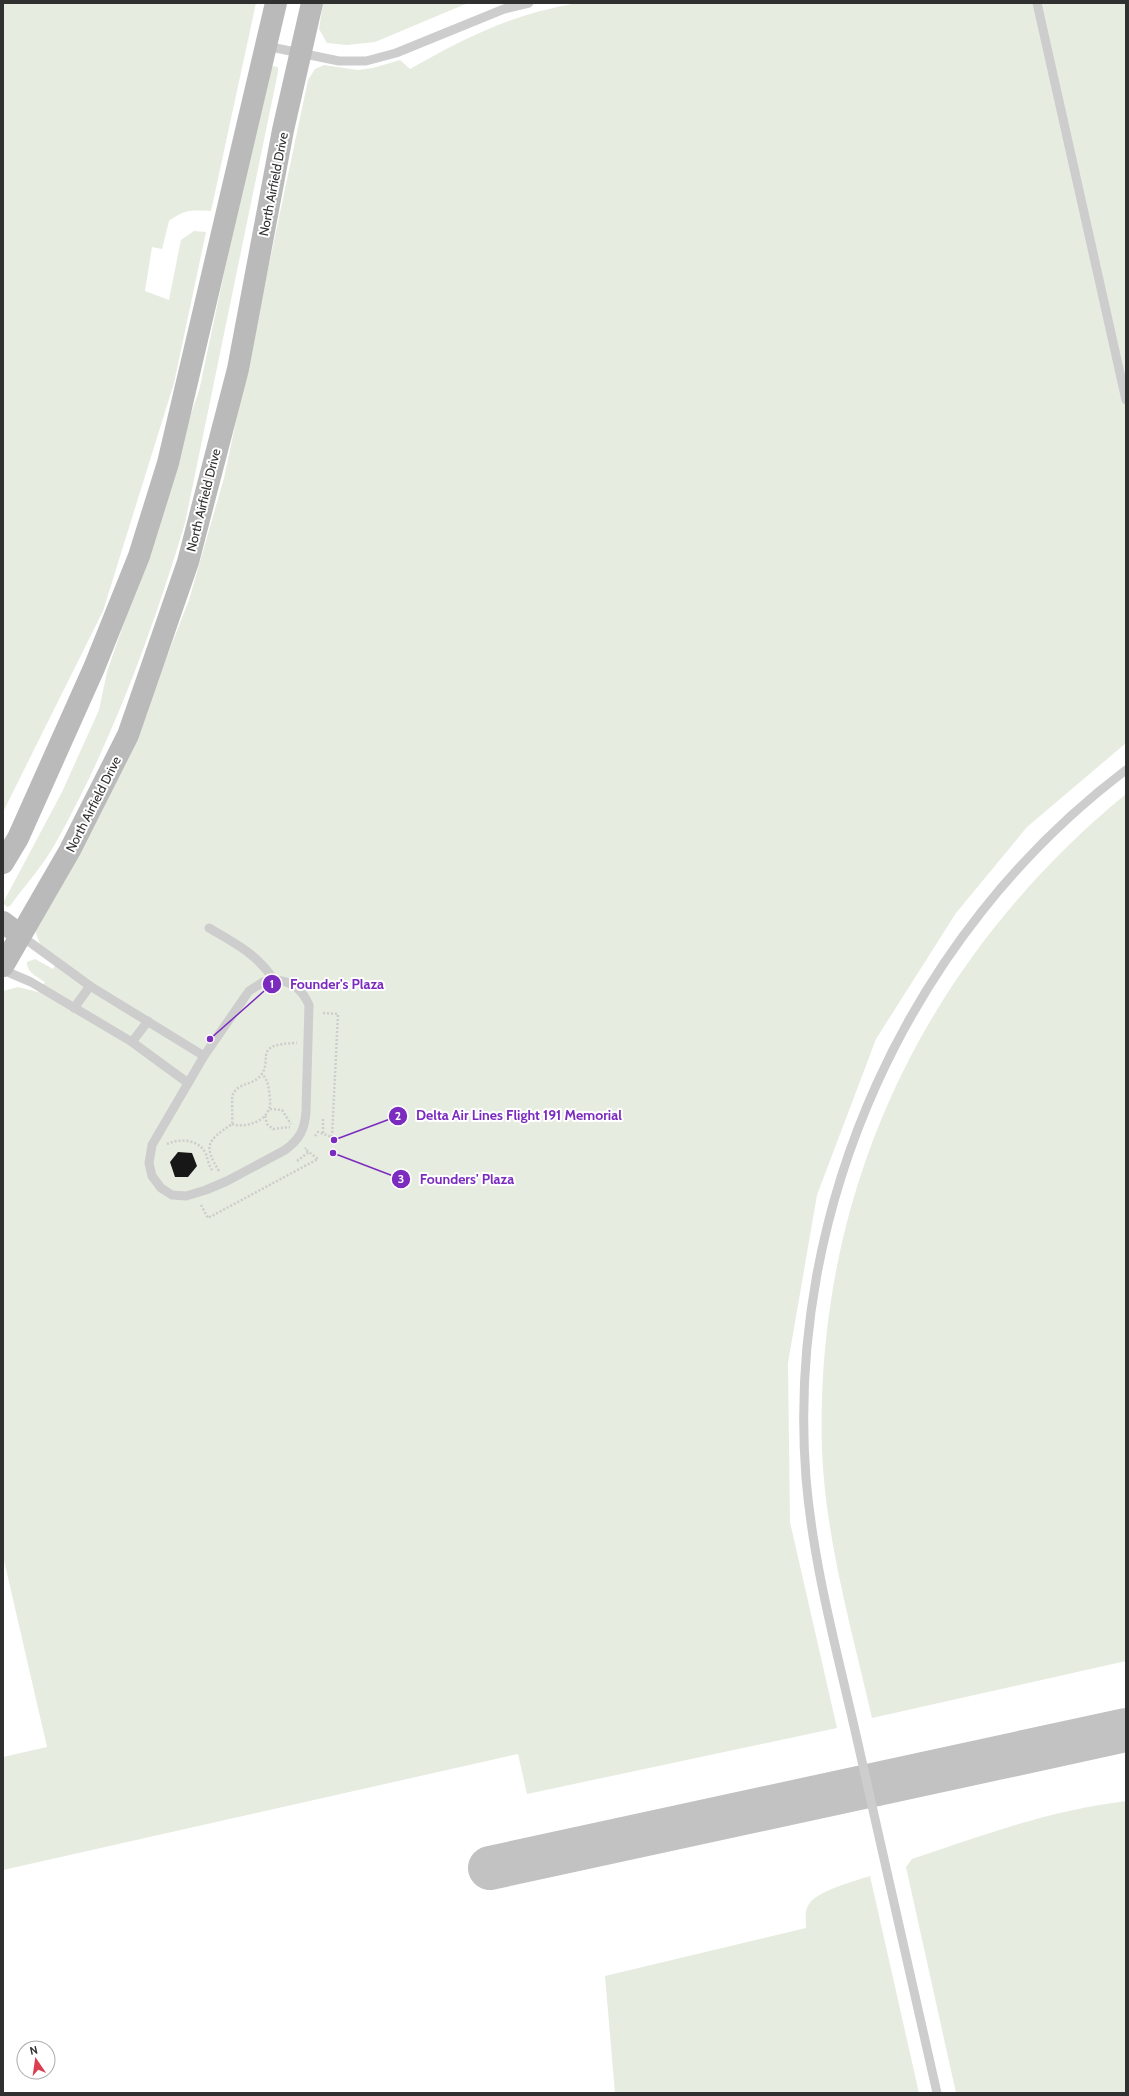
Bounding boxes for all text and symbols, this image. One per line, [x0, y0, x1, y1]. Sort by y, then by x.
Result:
street label: North Airfield Drive [255, 130, 291, 237]
street label: North Airfield Drive [182, 447, 224, 553]
street label: North Airfield Drive [62, 753, 124, 855]
callout: Founder's Plaza [262, 971, 392, 997]
text: Founder's Plaza [290, 975, 384, 993]
text: 1 [270, 976, 274, 991]
callout: Delta Air Lines Flight 191 Memorial [388, 1103, 630, 1129]
text: Delta Air Lines Flight 191 Memorial [416, 1106, 622, 1124]
text: 2 [395, 1108, 401, 1123]
callout: Founders' Plaza [391, 1166, 522, 1192]
text: Founders' Plaza [420, 1170, 514, 1188]
text: 3 [398, 1171, 404, 1186]
north arrow [16, 2040, 56, 2080]
text: N [28, 2043, 39, 2058]

